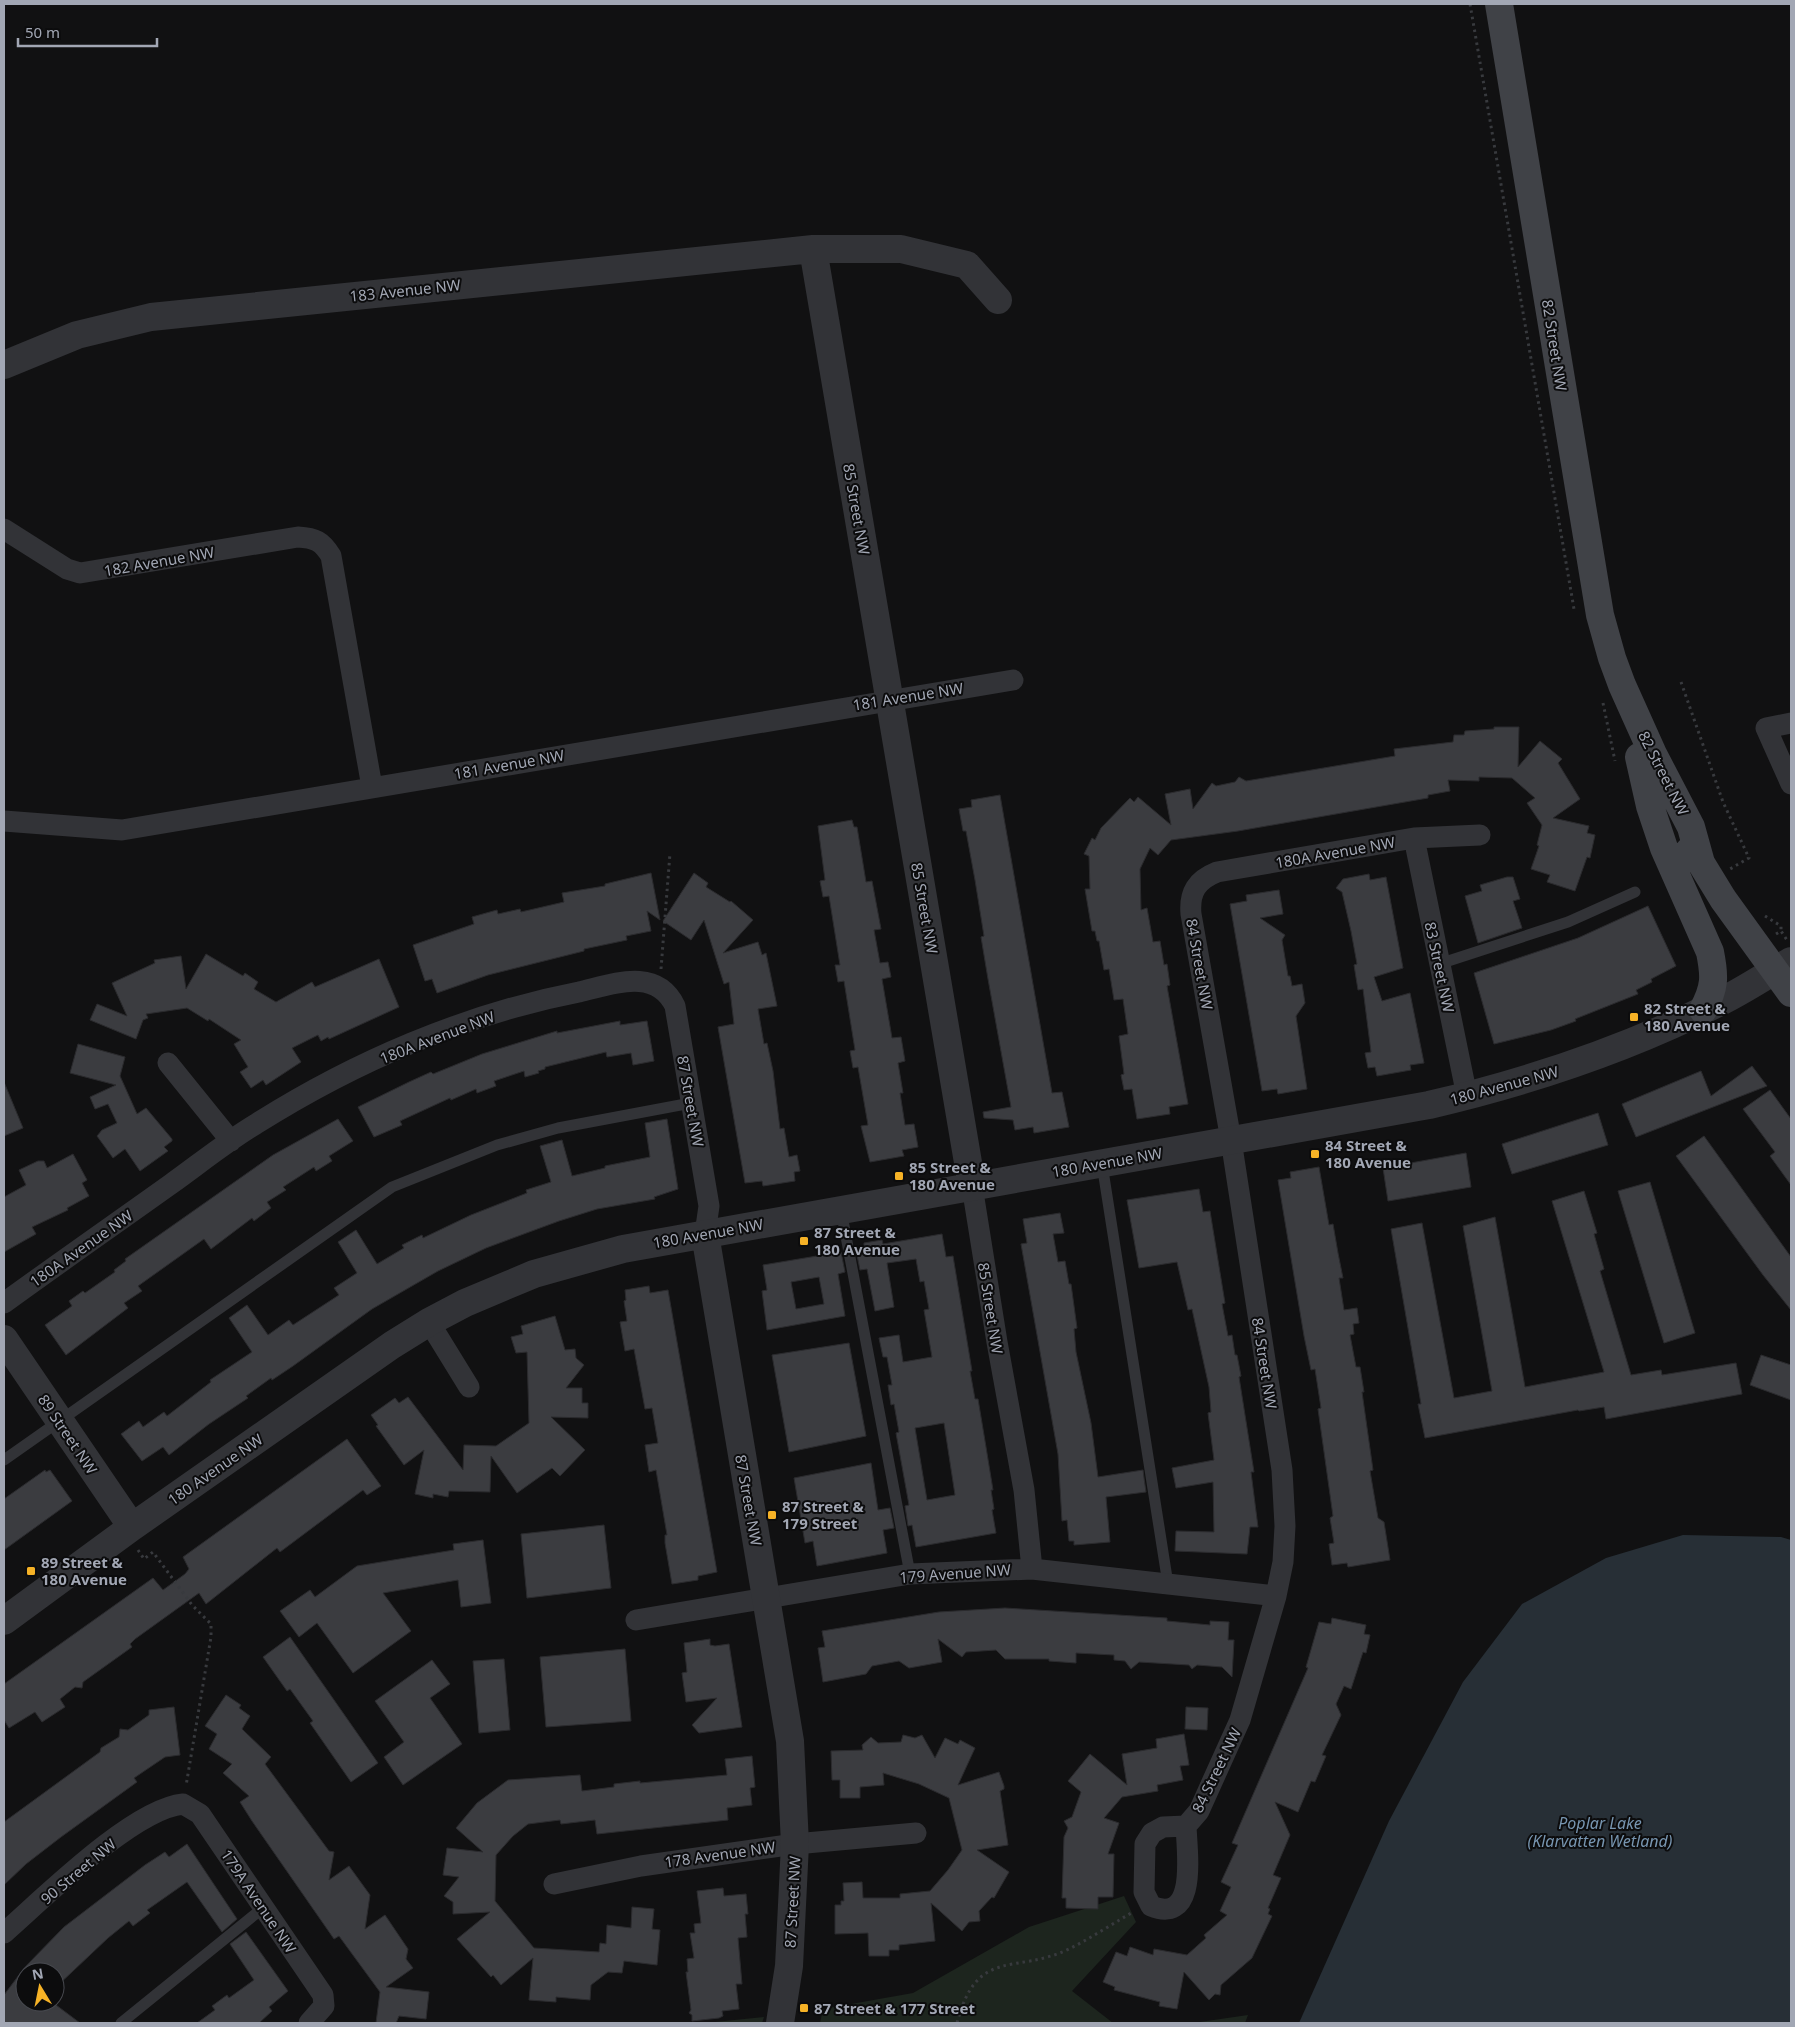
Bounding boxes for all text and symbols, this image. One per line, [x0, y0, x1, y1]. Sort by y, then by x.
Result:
scale bar [18, 15, 156, 47]
text: 50 m [25, 22, 60, 42]
street label: 183 Avenue NW [348, 274, 462, 306]
street label: 82 Street NW [1538, 298, 1572, 392]
street label: 85 Street NW [839, 462, 875, 556]
street label: 182 Avenue NW [102, 541, 216, 581]
street label: 181 Avenue NW [851, 677, 965, 715]
street label: 82 Street NW [1634, 727, 1694, 819]
street label: 181 Avenue NW [452, 744, 566, 784]
street label: 180A Avenue NW [1274, 832, 1396, 872]
street label: 85 Street NW [907, 861, 943, 955]
street label: 84 Street NW [1182, 917, 1218, 1011]
street label: 83 Street NW [1421, 920, 1459, 1014]
place label: 82 Street & 180 Avenue [1644, 998, 1730, 1035]
street label: 180A Avenue NW [377, 1006, 497, 1068]
marker: 82 Street & 180 Avenue [1628, 1011, 1640, 1023]
street label: 87 Street NW [673, 1054, 709, 1148]
street label: 180 Avenue NW [1448, 1061, 1561, 1109]
place label: 84 Street & 180 Avenue [1325, 1135, 1411, 1172]
street label: 180 Avenue NW [1050, 1142, 1164, 1182]
marker: 84 Street & 180 Avenue [1309, 1148, 1321, 1160]
place label: 85 Street & 180 Avenue [909, 1157, 995, 1194]
marker: 85 Street & 180 Avenue [893, 1170, 905, 1182]
street label: 180A Avenue NW [26, 1205, 136, 1291]
street label: 180 Avenue NW [651, 1213, 765, 1253]
place label: 87 Street & 180 Avenue [814, 1222, 900, 1259]
marker: 87 Street & 180 Avenue [798, 1235, 810, 1247]
street label: 85 Street NW [974, 1261, 1008, 1355]
street label: 84 Street NW [1248, 1316, 1282, 1410]
street label: 89 Street NW [34, 1390, 102, 1478]
street label: 180 Avenue NW [164, 1429, 266, 1509]
street label: 87 Street NW [731, 1453, 767, 1547]
place label: 87 Street & 179 Street [782, 1496, 865, 1533]
marker: 87 Street & 179 Street [766, 1509, 778, 1521]
place label: 89 Street & 180 Avenue [41, 1552, 127, 1589]
street label: 179 Avenue NW [899, 1559, 1011, 1587]
marker: 89 Street & 180 Avenue [25, 1565, 37, 1577]
street label: 84 Street NW [1187, 1724, 1245, 1816]
water label: Poplar Lake (Klarvatten Wetland) [1528, 1812, 1672, 1852]
street label: 90 Street NW [36, 1834, 120, 1908]
street label: 178 Avenue NW [663, 1836, 777, 1872]
street label: 179A Avenue NW [217, 1845, 301, 1957]
street label: 87 Street NW [780, 1855, 804, 1949]
north arrow [15, 1962, 65, 2012]
text: N [30, 1963, 45, 1984]
place label: 87 Street & 177 Street [814, 1998, 975, 2018]
marker: 87 Street & 177 Street [798, 2002, 810, 2014]

